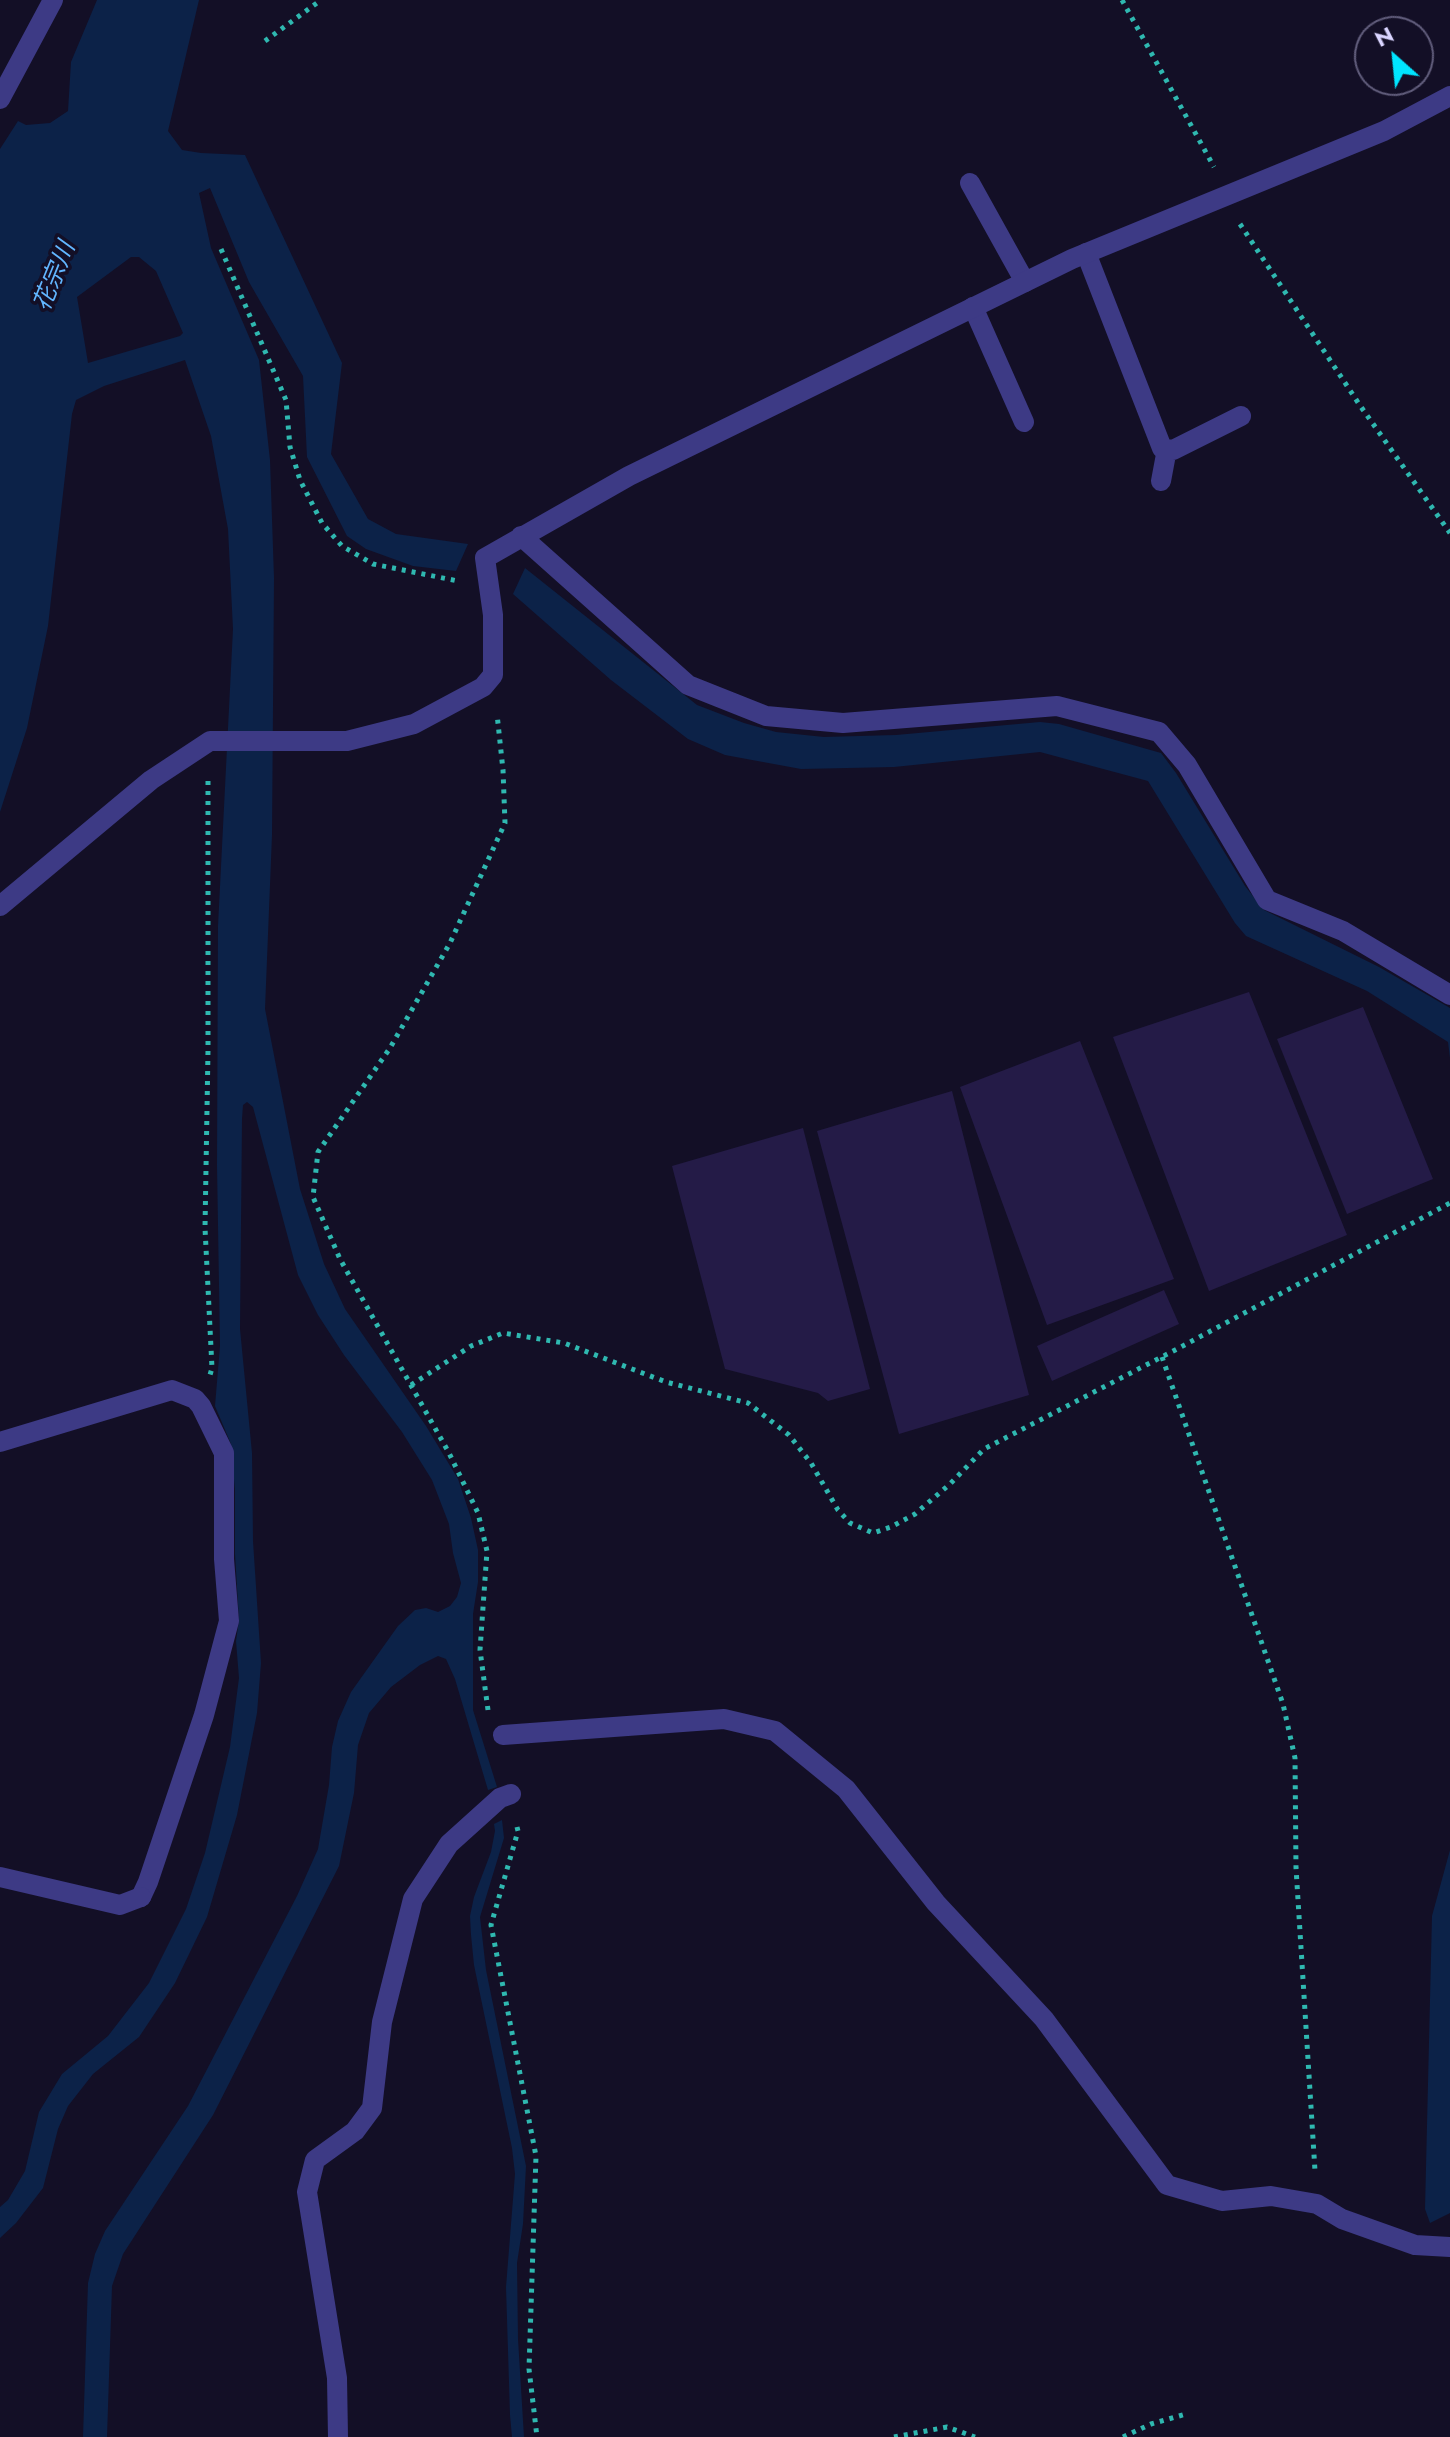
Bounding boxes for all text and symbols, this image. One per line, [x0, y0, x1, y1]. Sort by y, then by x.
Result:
north arrow [1354, 16, 1434, 96]
text: N [1369, 18, 1399, 55]
water label: 花宗川 [29, 238, 83, 316]

